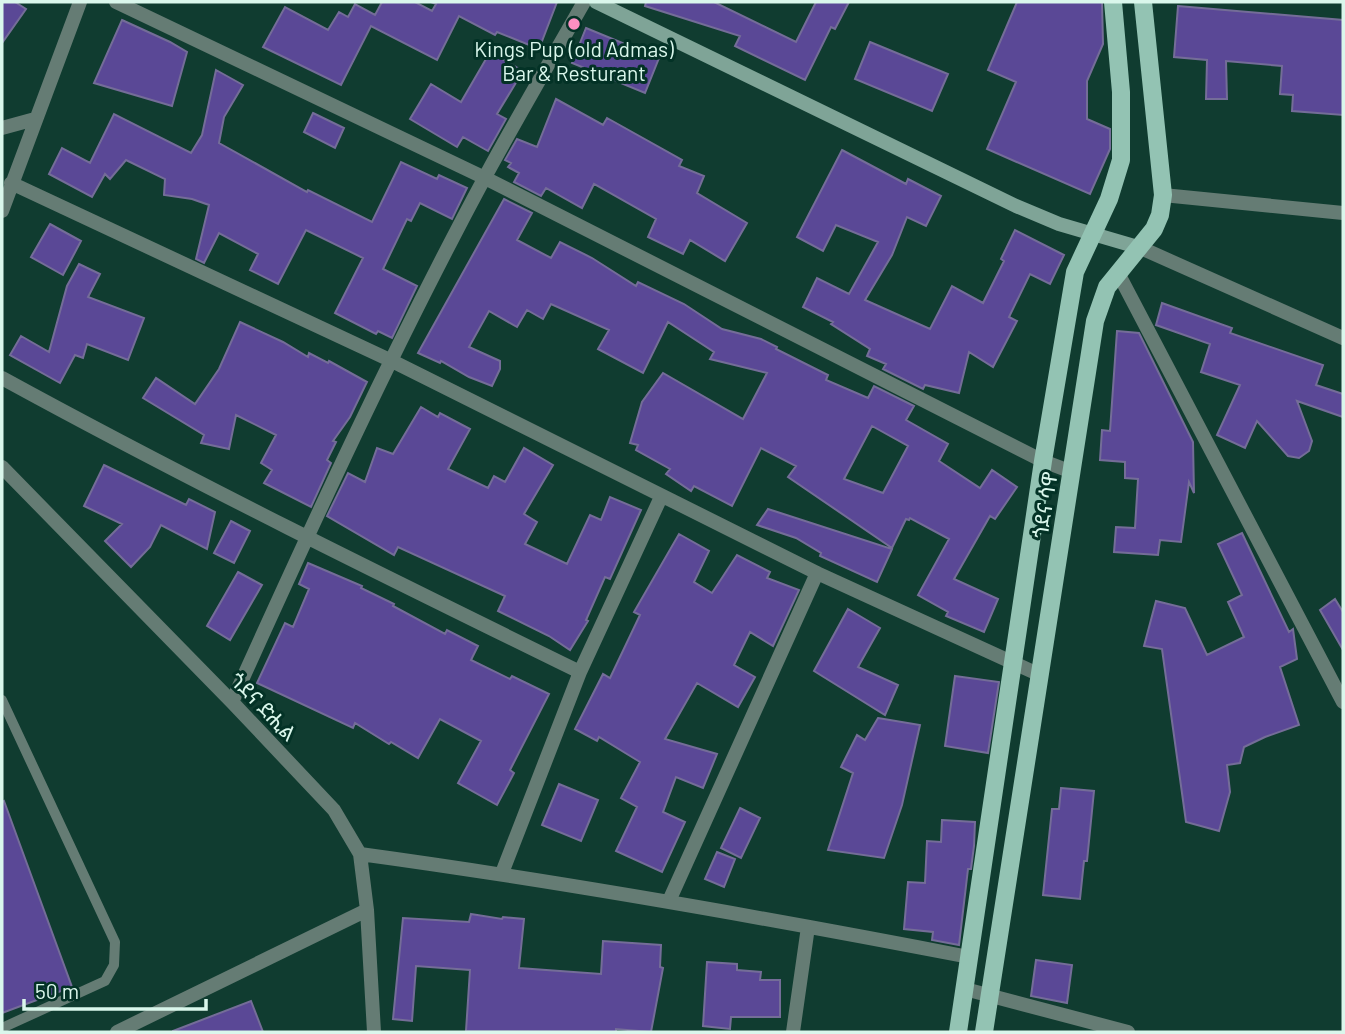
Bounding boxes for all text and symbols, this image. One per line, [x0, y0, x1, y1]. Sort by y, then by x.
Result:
marker: Kings Pup (old Admas) Bar & Resturant [566, 16, 582, 32]
place label: Kings Pup (old Admas) Bar & Resturant [474, 36, 674, 85]
street label: ጎደና ሳዋ [1026, 470, 1062, 540]
street label: ጎደና ድሒል [225, 667, 303, 745]
scale bar [24, 968, 206, 1012]
text: 50 m [35, 978, 79, 1003]

